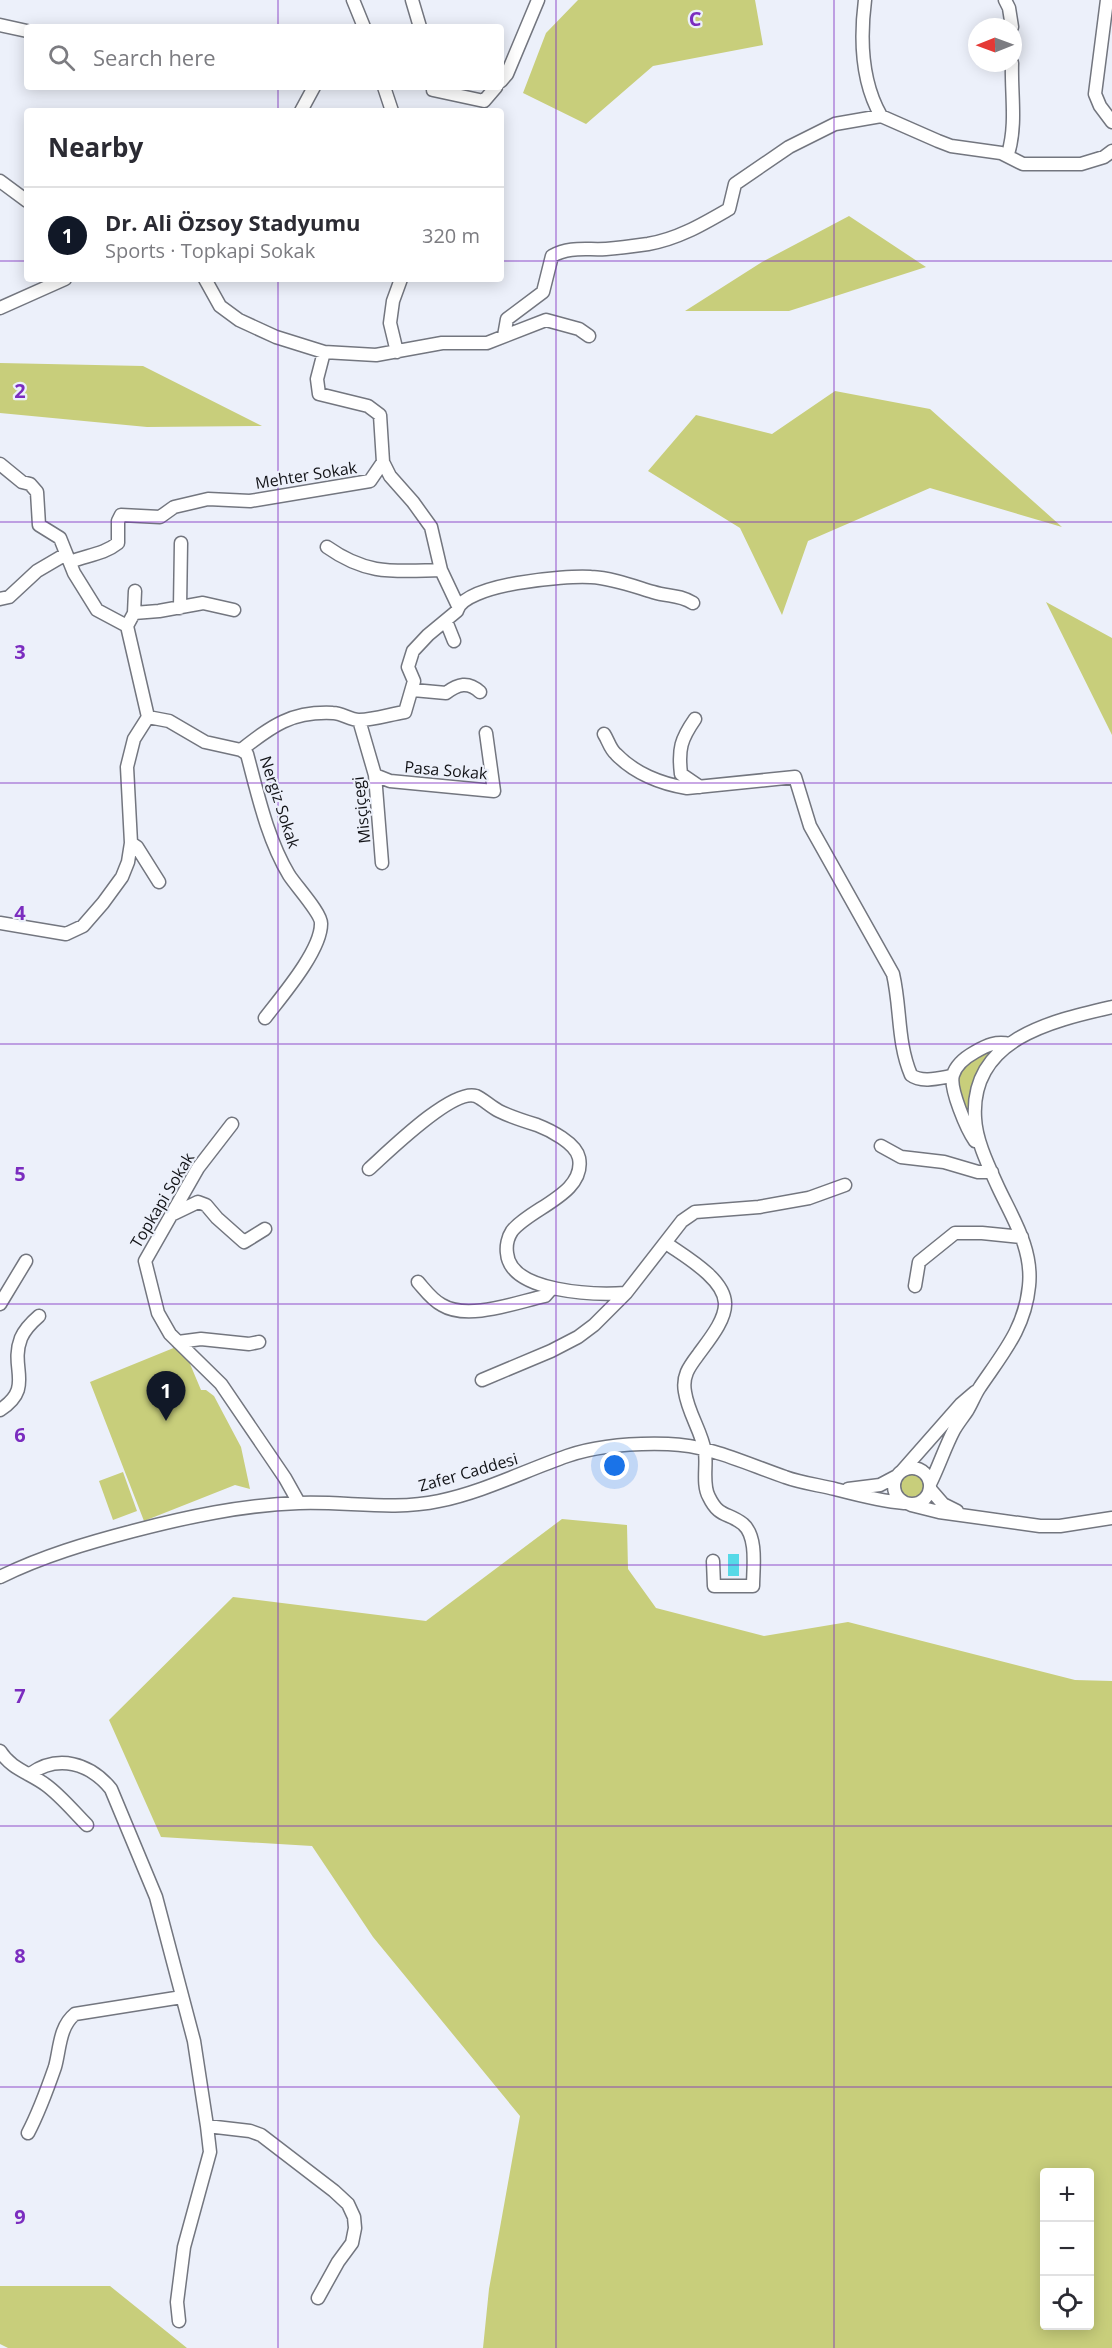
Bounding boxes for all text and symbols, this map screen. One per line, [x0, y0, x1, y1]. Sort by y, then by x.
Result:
text: C [689, 5, 702, 32]
north arrow [968, 18, 1022, 72]
search box [24, 24, 504, 90]
icon: search [45, 41, 78, 74]
text: Search here [93, 42, 216, 72]
text: Nearby [48, 129, 143, 165]
text: Dr. Ali Özsoy Stadyumu [105, 207, 361, 237]
text: 1 [62, 222, 73, 249]
text: 320 m [422, 222, 480, 249]
text: Sports · Topkapi Sokak [105, 237, 315, 264]
text: 2 [14, 377, 26, 404]
street label: Mehter Sokak [254, 456, 359, 494]
text: 3 [14, 638, 26, 665]
street label: Nergiz Sokak [255, 753, 305, 852]
street label: Pasa Sokak [404, 755, 489, 785]
street label: Misçiçegi [347, 775, 375, 845]
text: 4 [14, 899, 26, 926]
street label: Topkapi Sokak [125, 1148, 199, 1252]
text: 5 [14, 1160, 26, 1187]
pin: 1 [146, 1372, 186, 1421]
text: 6 [14, 1421, 26, 1448]
street label: Zafer Caddesi [416, 1447, 520, 1497]
your location [600, 1451, 629, 1480]
text: 7 [14, 1682, 26, 1709]
text: 8 [14, 1942, 26, 1969]
map controls [1040, 2168, 1094, 2330]
button: + [1040, 2168, 1094, 2222]
text: 9 [14, 2203, 26, 2230]
button: − [1040, 2222, 1094, 2276]
button: locate [1040, 2276, 1094, 2330]

